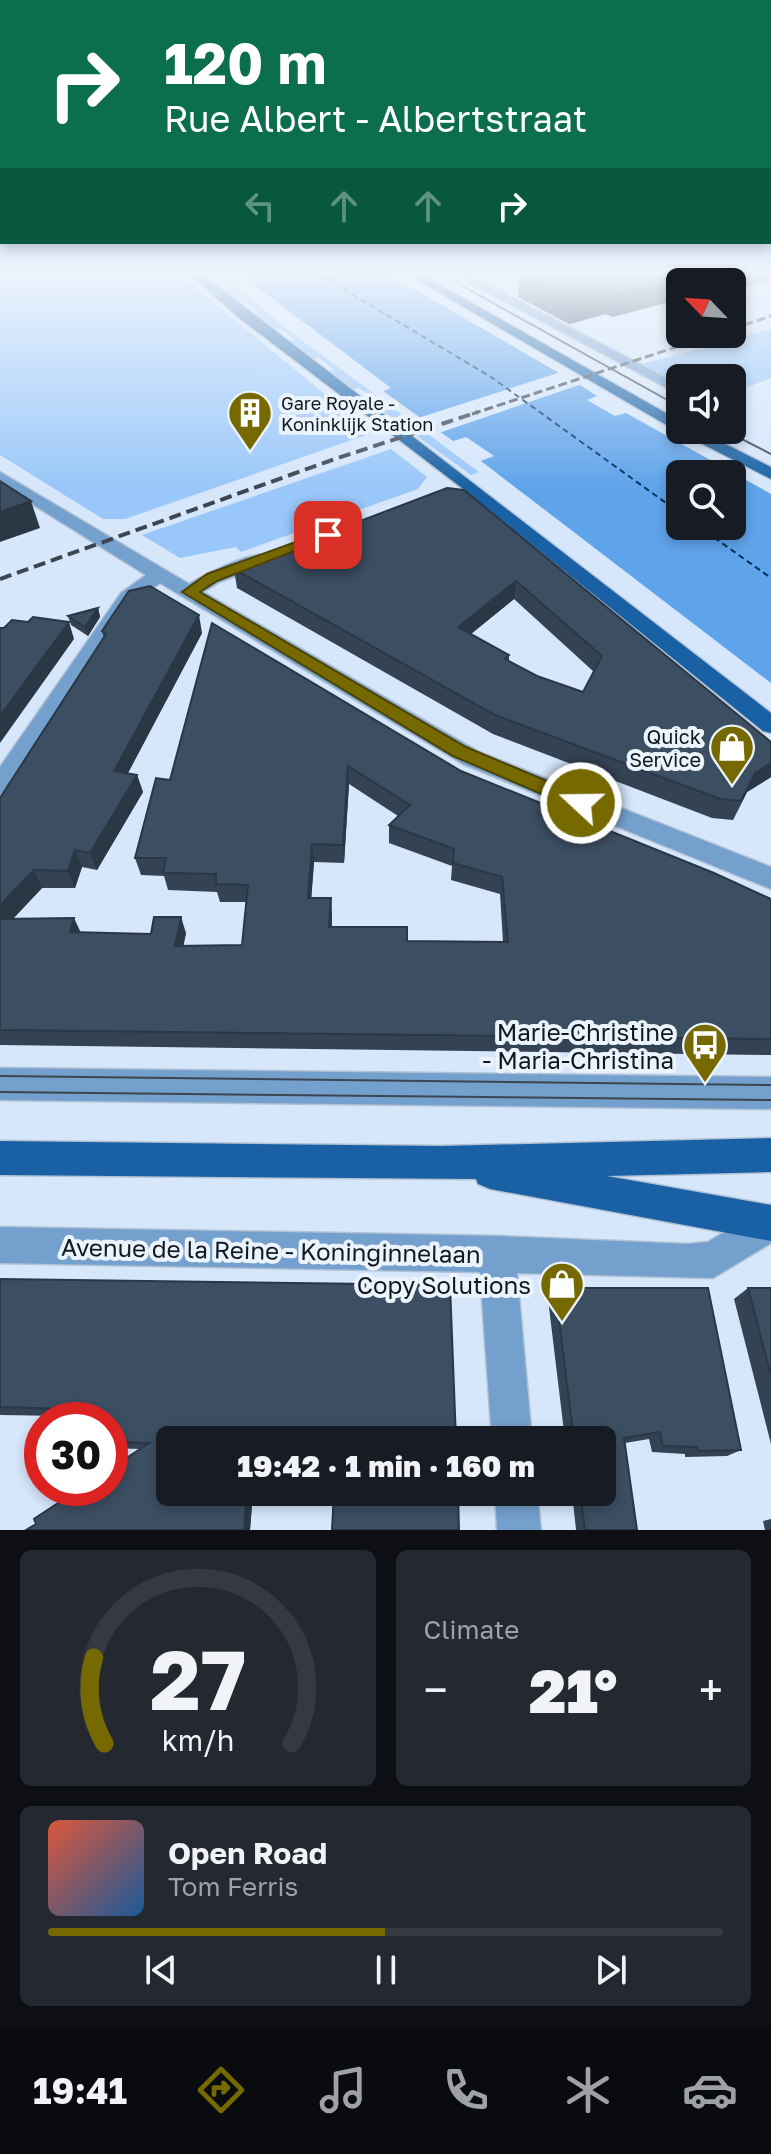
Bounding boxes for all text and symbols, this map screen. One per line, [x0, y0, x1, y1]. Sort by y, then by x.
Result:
text: 120 m [164, 29, 326, 96]
icon: right [32, 32, 136, 136]
text: Rue Albert - Albertstraat [164, 97, 587, 140]
icon: left [238, 184, 282, 228]
icon: ahead [322, 184, 366, 228]
icon: ahead [406, 184, 450, 228]
icon: right [490, 184, 534, 228]
north arrow [666, 268, 746, 348]
map controls [666, 268, 746, 540]
button: sound [666, 364, 746, 444]
building icon: Gare Royale - Koninklijk Station [226, 389, 274, 452]
place label: Gare Royale - Koninklijk Station [281, 392, 433, 435]
button: search [666, 460, 746, 540]
pin [294, 501, 362, 569]
icon: arrive [306, 513, 350, 557]
shop icon: Quick Service [708, 723, 756, 786]
place label: Quick Service [629, 724, 701, 771]
position arrow [539, 761, 623, 845]
place label: Marie-Christine - Maria-Christina [482, 1017, 674, 1074]
bus stop icon: Marie-Christine - Maria-Christina [681, 1021, 729, 1084]
street label: Avenue de la Reine - Koninginnelaan [61, 1232, 481, 1268]
shop icon: Copy Solutions [538, 1260, 586, 1323]
place label: Copy Solutions [357, 1270, 531, 1299]
speed limit sign: 30 [24, 1402, 128, 1506]
text: 19:42 · 1 min · 160 m [237, 1448, 535, 1484]
text: Climate [424, 1614, 519, 1645]
text: 27 [150, 1628, 246, 1728]
text: 21° [529, 1654, 617, 1726]
text: − [424, 1663, 448, 1716]
text: + [699, 1663, 723, 1716]
text: km/h [161, 1723, 234, 1757]
text: Open Road [168, 1835, 327, 1871]
text: Tom Ferris [168, 1871, 298, 1902]
icon: previous [139, 1948, 183, 1992]
icon: pause [364, 1948, 408, 1992]
icon: next [589, 1948, 633, 1992]
icon: directions [193, 2062, 249, 2118]
icon: music [315, 2062, 371, 2118]
icon: phone [438, 2062, 494, 2118]
icon: climate [560, 2062, 616, 2118]
icon: car [682, 2062, 738, 2118]
text: 19:41 [33, 2069, 127, 2112]

